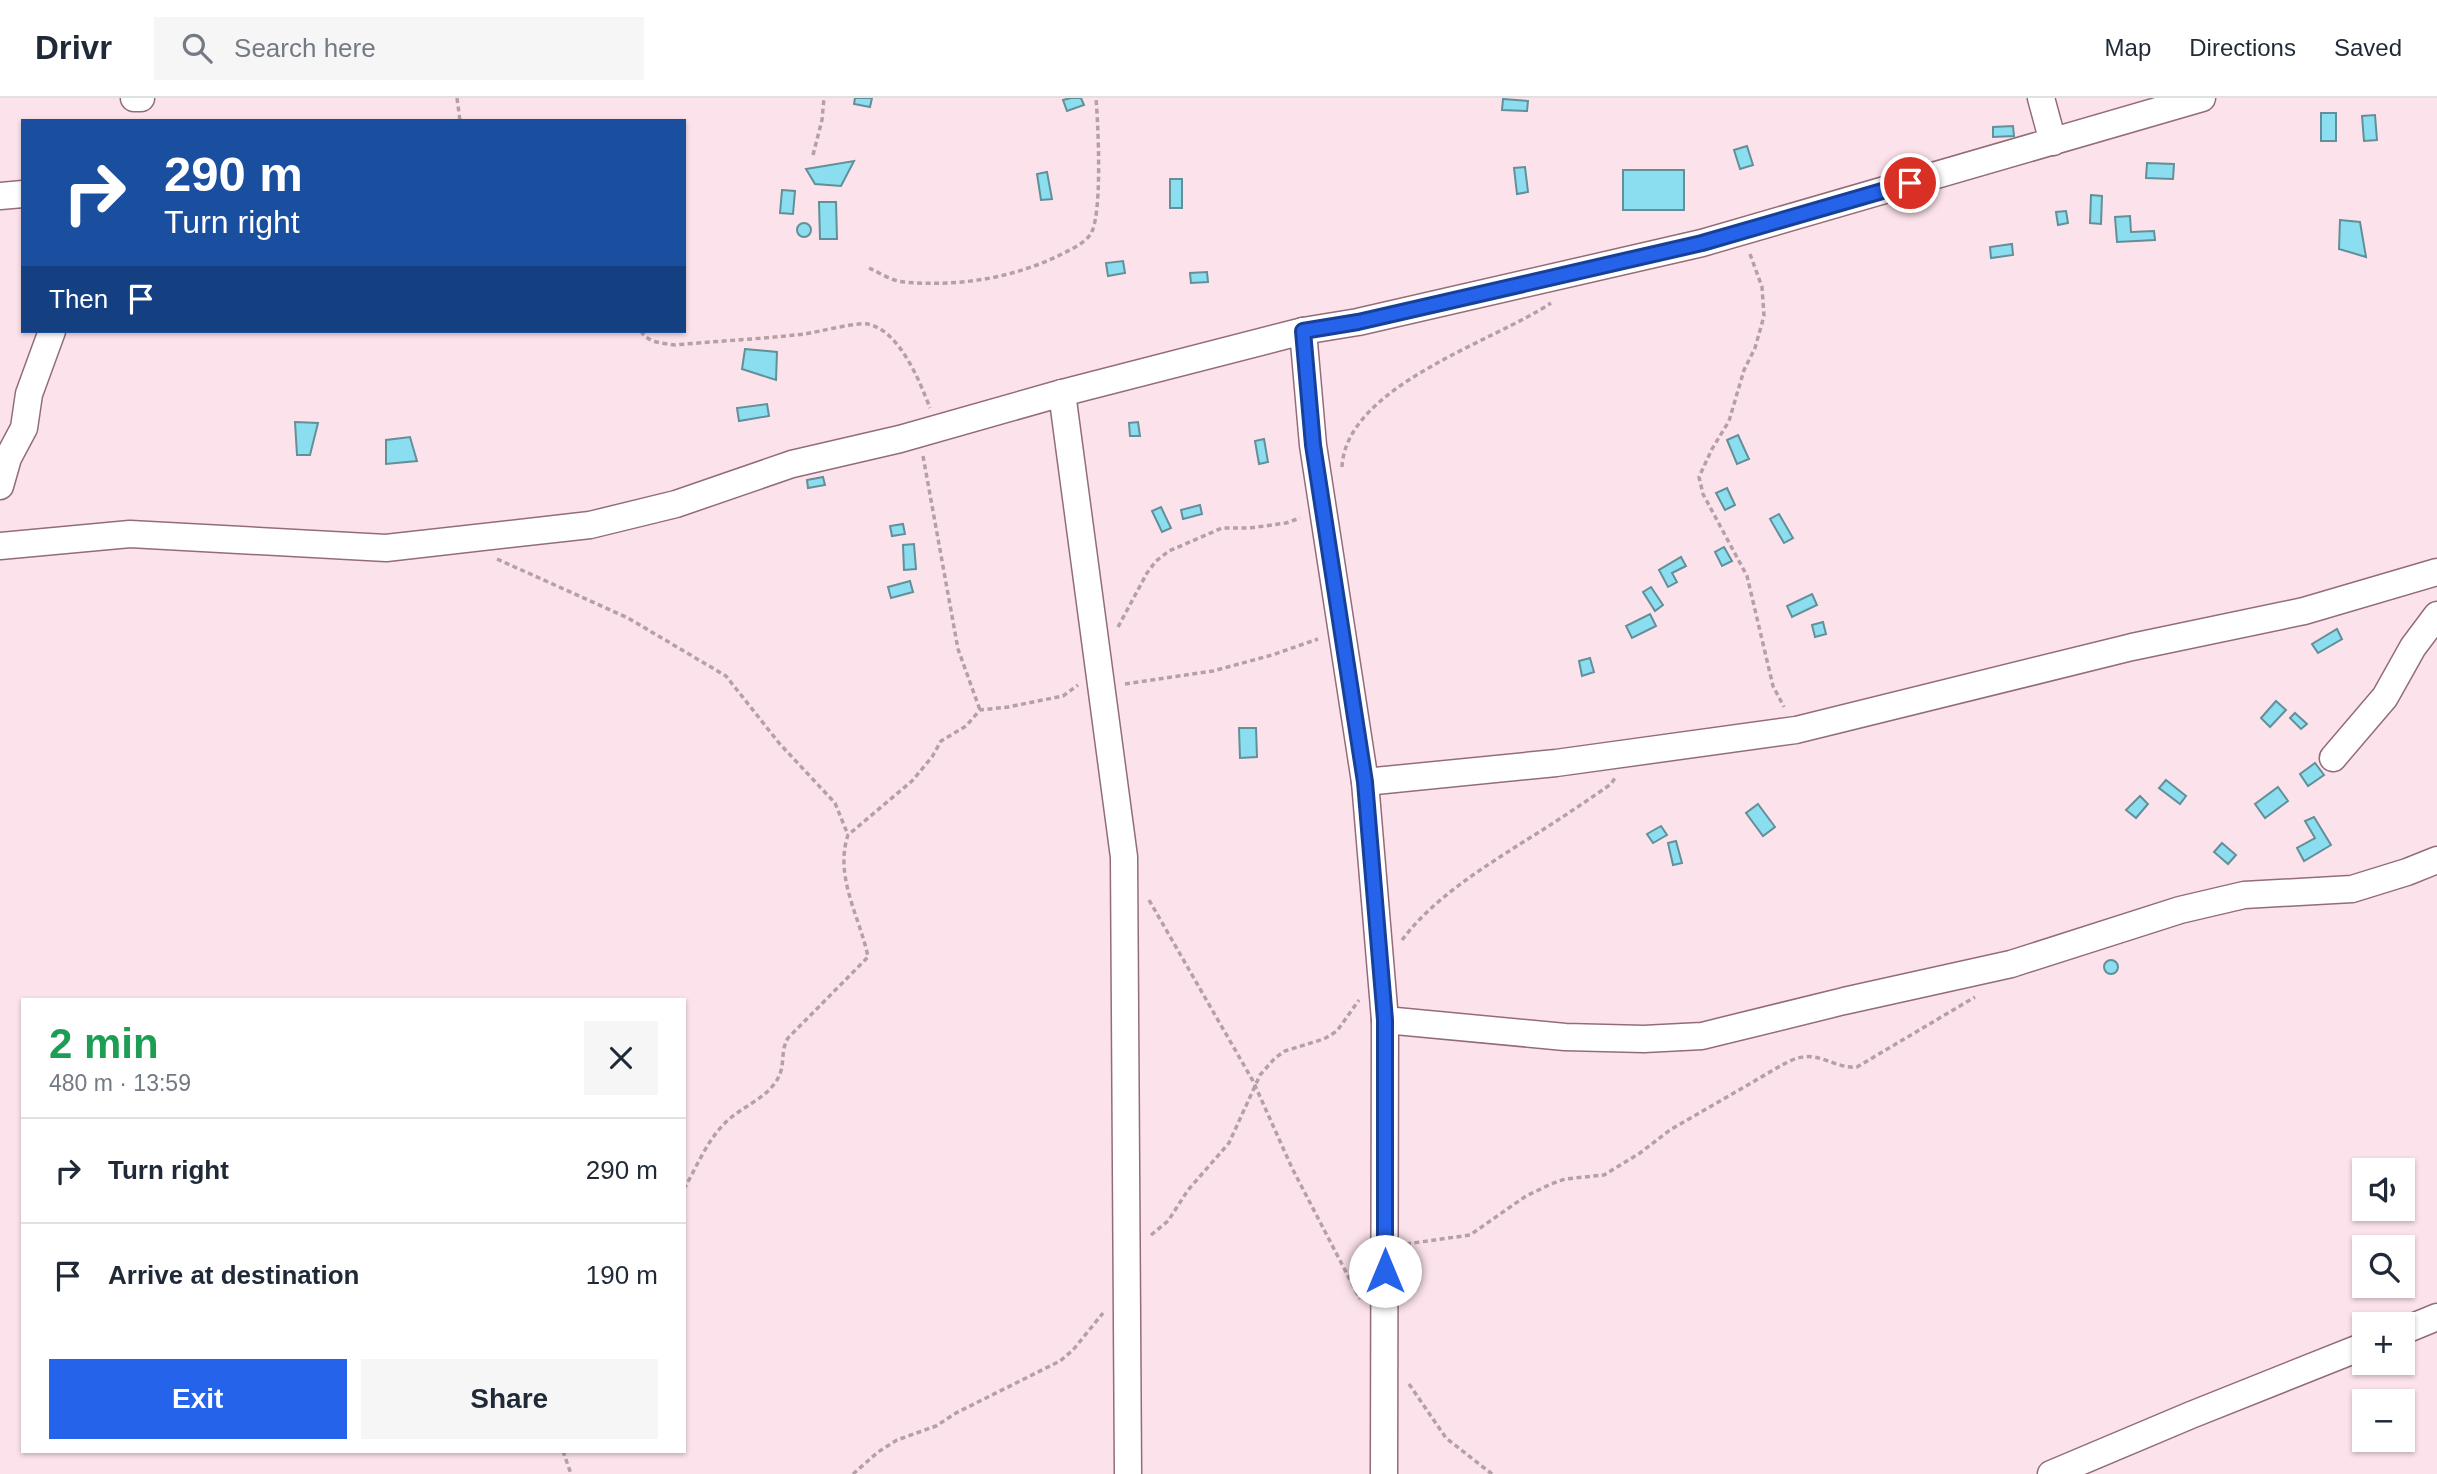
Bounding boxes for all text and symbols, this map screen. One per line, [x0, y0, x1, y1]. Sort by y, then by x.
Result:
search box [154, 17, 644, 80]
text: Drivr [35, 29, 112, 66]
icon: search [178, 29, 216, 67]
text: Search here [234, 33, 376, 63]
text: Map [2105, 34, 2151, 61]
text: Directions [2189, 34, 2296, 61]
text: Saved [2334, 34, 2402, 61]
icon: right [49, 147, 140, 238]
text: 290 m [164, 147, 303, 201]
pin [1880, 153, 1940, 213]
icon: arrive [1891, 164, 1929, 202]
text: Turn right [164, 204, 300, 240]
icon: arrive [122, 280, 160, 318]
text: Then [49, 284, 108, 314]
text: 2 min [49, 1020, 159, 1067]
button: close [584, 1021, 658, 1095]
text: 480 m · 13:59 [49, 1070, 191, 1096]
icon: right [49, 1152, 87, 1190]
text: Turn right [108, 1155, 229, 1185]
text: 290 m [586, 1155, 658, 1185]
map controls [2352, 1158, 2415, 1452]
button: sound [2352, 1158, 2415, 1221]
position arrow [1348, 1234, 1422, 1308]
button: search [2352, 1235, 2415, 1298]
icon: arrive [49, 1257, 87, 1295]
text: Arrive at destination [108, 1260, 359, 1290]
text: 190 m [586, 1260, 658, 1290]
button: + [2352, 1312, 2415, 1375]
button: Exit [49, 1359, 347, 1439]
button: Share [361, 1359, 658, 1439]
button: − [2352, 1389, 2415, 1452]

